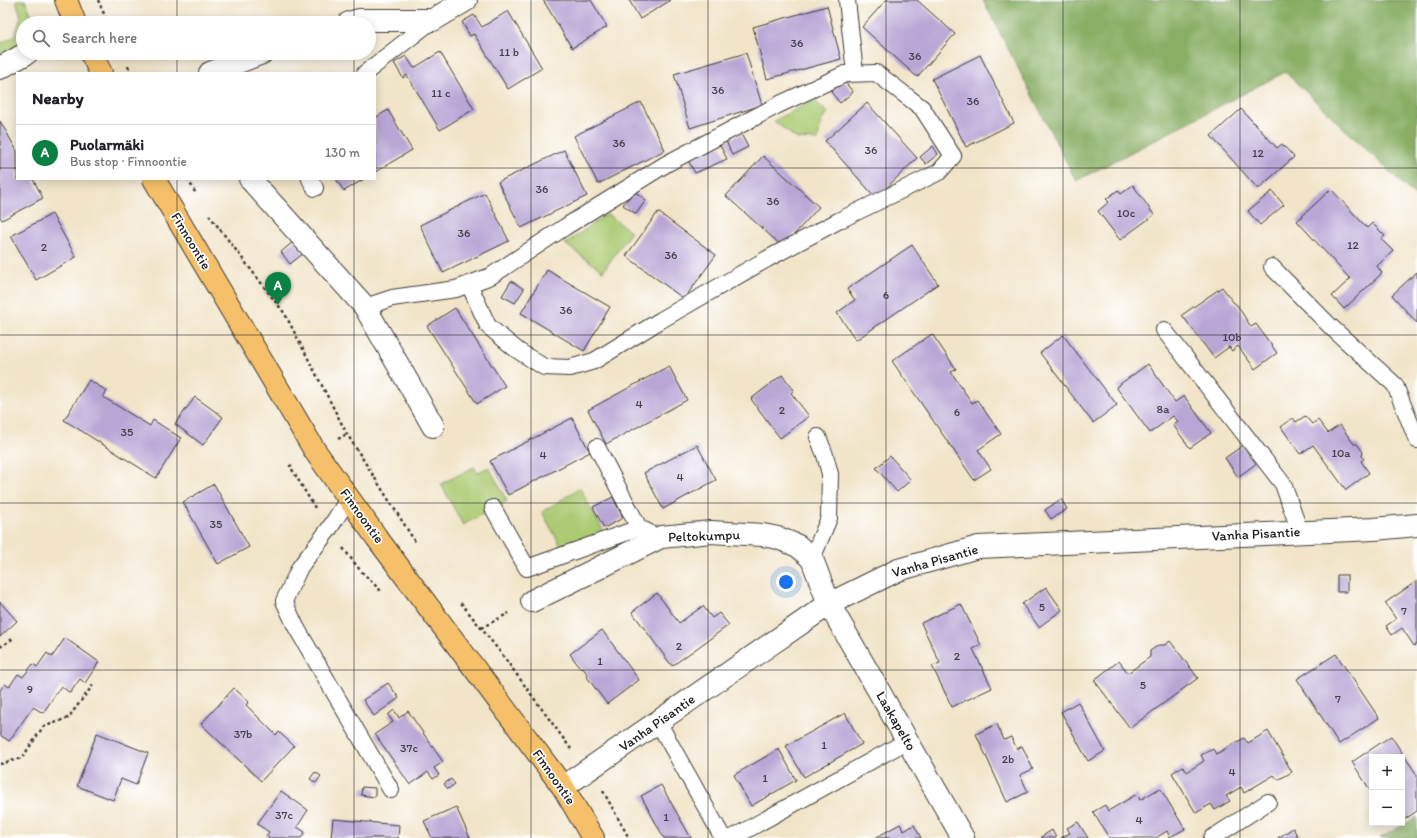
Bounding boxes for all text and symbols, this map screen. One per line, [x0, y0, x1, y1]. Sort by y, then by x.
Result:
search box [16, 16, 376, 60]
icon: search [30, 27, 52, 49]
text: Search here [62, 29, 137, 47]
house number: 36 [791, 36, 803, 50]
house number: 11 b [499, 45, 519, 59]
house number: 36 [909, 49, 921, 63]
house number: 36 [712, 83, 724, 97]
house number: 11 c [431, 86, 451, 100]
text: Nearby [32, 88, 84, 108]
house number: 36 [967, 94, 979, 108]
text: Puolarmäki [70, 136, 144, 154]
house number: 36 [613, 136, 625, 150]
house number: 36 [865, 143, 877, 157]
text: A [41, 145, 49, 160]
text: 130 m [325, 145, 360, 160]
house number: 12 [1252, 146, 1265, 160]
text: Bus stop · Finnoontie [70, 154, 187, 169]
house number: 36 [536, 182, 548, 196]
house number: 36 [767, 194, 779, 208]
house number: 10c [1117, 206, 1136, 220]
street label: Finnoontie [167, 209, 215, 273]
house number: 36 [458, 226, 470, 240]
house number: 12 [1347, 238, 1360, 252]
house number: 2 [41, 240, 48, 254]
house number: 36 [665, 248, 677, 262]
pin: A [265, 272, 291, 305]
house number: 6 [883, 288, 889, 302]
house number: 36 [560, 303, 572, 317]
house number: 10b [1222, 330, 1242, 344]
house number: 4 [635, 397, 643, 411]
house number: 8a [1157, 402, 1170, 416]
house number: 2 [779, 403, 786, 417]
house number: 6 [954, 405, 960, 419]
house number: 35 [121, 425, 133, 439]
house number: 10a [1331, 446, 1351, 460]
house number: 4 [539, 448, 547, 462]
house number: 4 [676, 470, 684, 484]
street label: Finnoontie [336, 485, 388, 547]
house number: 35 [210, 517, 222, 531]
street label: Vanha Pisantie [1211, 523, 1301, 545]
street label: Peltokumpu [668, 526, 741, 546]
street label: Vanha Pisantie [890, 541, 980, 581]
your location [776, 572, 796, 592]
house number: 5 [1039, 600, 1045, 614]
house number: 7 [1401, 604, 1407, 618]
house number: 2 [676, 639, 683, 653]
house number: 2 [954, 649, 961, 663]
house number: 1 [597, 654, 603, 668]
house number: 5 [1140, 678, 1146, 692]
house number: 9 [27, 682, 33, 696]
street label: Laakapelto [872, 688, 920, 754]
street label: Vanha Pisantie [616, 690, 698, 755]
house number: 7 [1335, 692, 1341, 706]
house number: 37b [234, 727, 252, 741]
house number: 1 [821, 738, 827, 752]
house number: 37c [400, 741, 418, 755]
street label: Finnoontie [529, 746, 579, 808]
house number: 2b [1002, 752, 1014, 766]
map controls [1369, 754, 1405, 826]
button: + [1369, 754, 1405, 790]
house number: 4 [1228, 765, 1236, 779]
house number: 1 [762, 771, 768, 785]
button: − [1369, 790, 1405, 826]
house number: 37c [275, 808, 293, 822]
house number: 1 [663, 810, 669, 824]
house number: 4 [1135, 813, 1143, 827]

